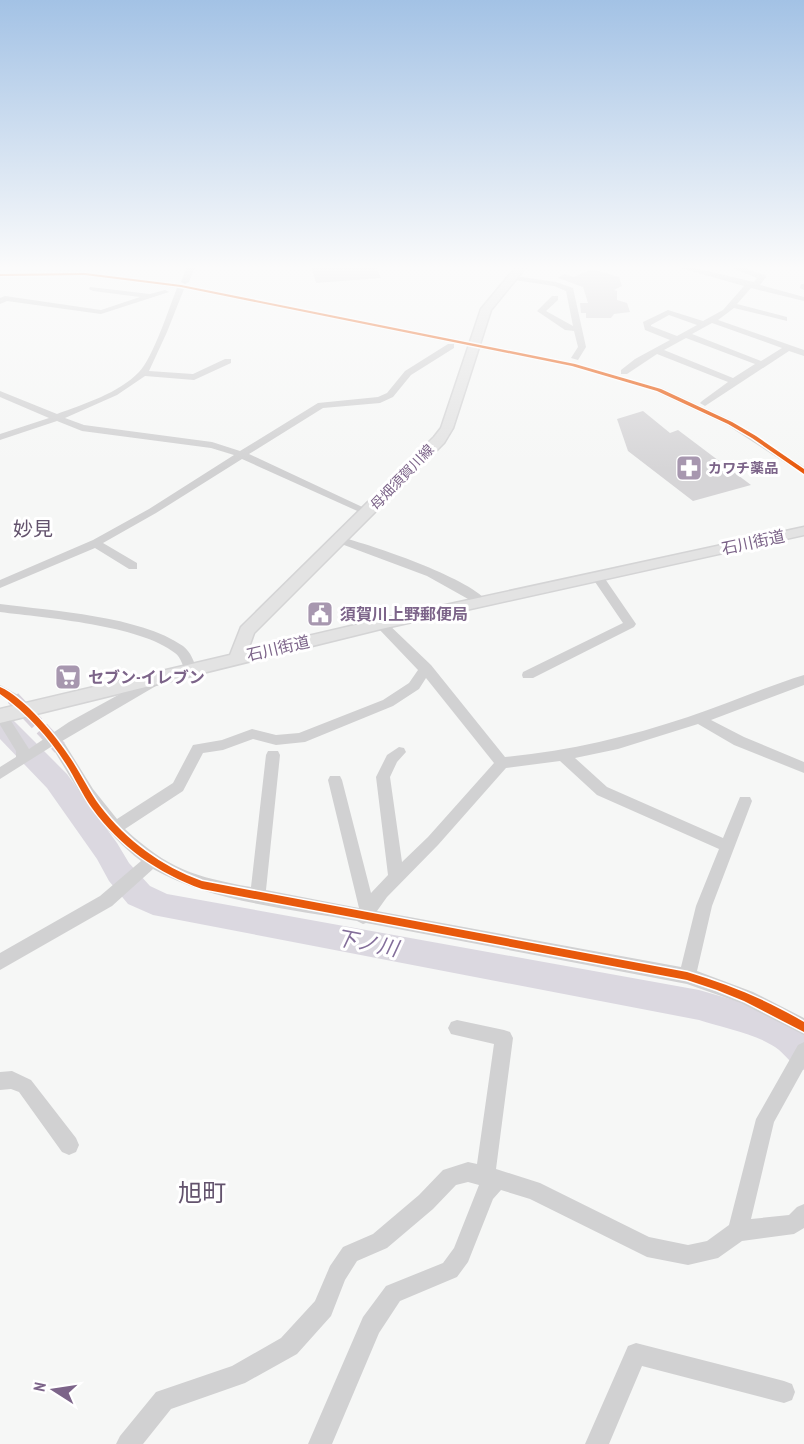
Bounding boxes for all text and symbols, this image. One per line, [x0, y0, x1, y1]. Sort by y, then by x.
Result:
street label: 母畑須賀川線 [366, 441, 438, 513]
pharmacy icon: カワチ薬品 [674, 453, 704, 483]
place label: カワチ薬品 [708, 459, 778, 477]
district label: 妙見 [13, 516, 53, 542]
street label: 石川街道 [720, 526, 786, 558]
public building icon: 須賀川上野郵便局 [305, 599, 335, 629]
place label: 須賀川上野郵便局 [340, 604, 468, 624]
street label: 石川街道 [245, 631, 311, 665]
supermarket icon: セブン-イレブン [53, 662, 83, 692]
place label: セブン-イレブン [88, 667, 205, 687]
water label: 下ノ川 [334, 924, 402, 963]
district label: 旭町 [178, 1177, 226, 1208]
north arrow [24, 1360, 84, 1420]
text: N [29, 1381, 50, 1393]

